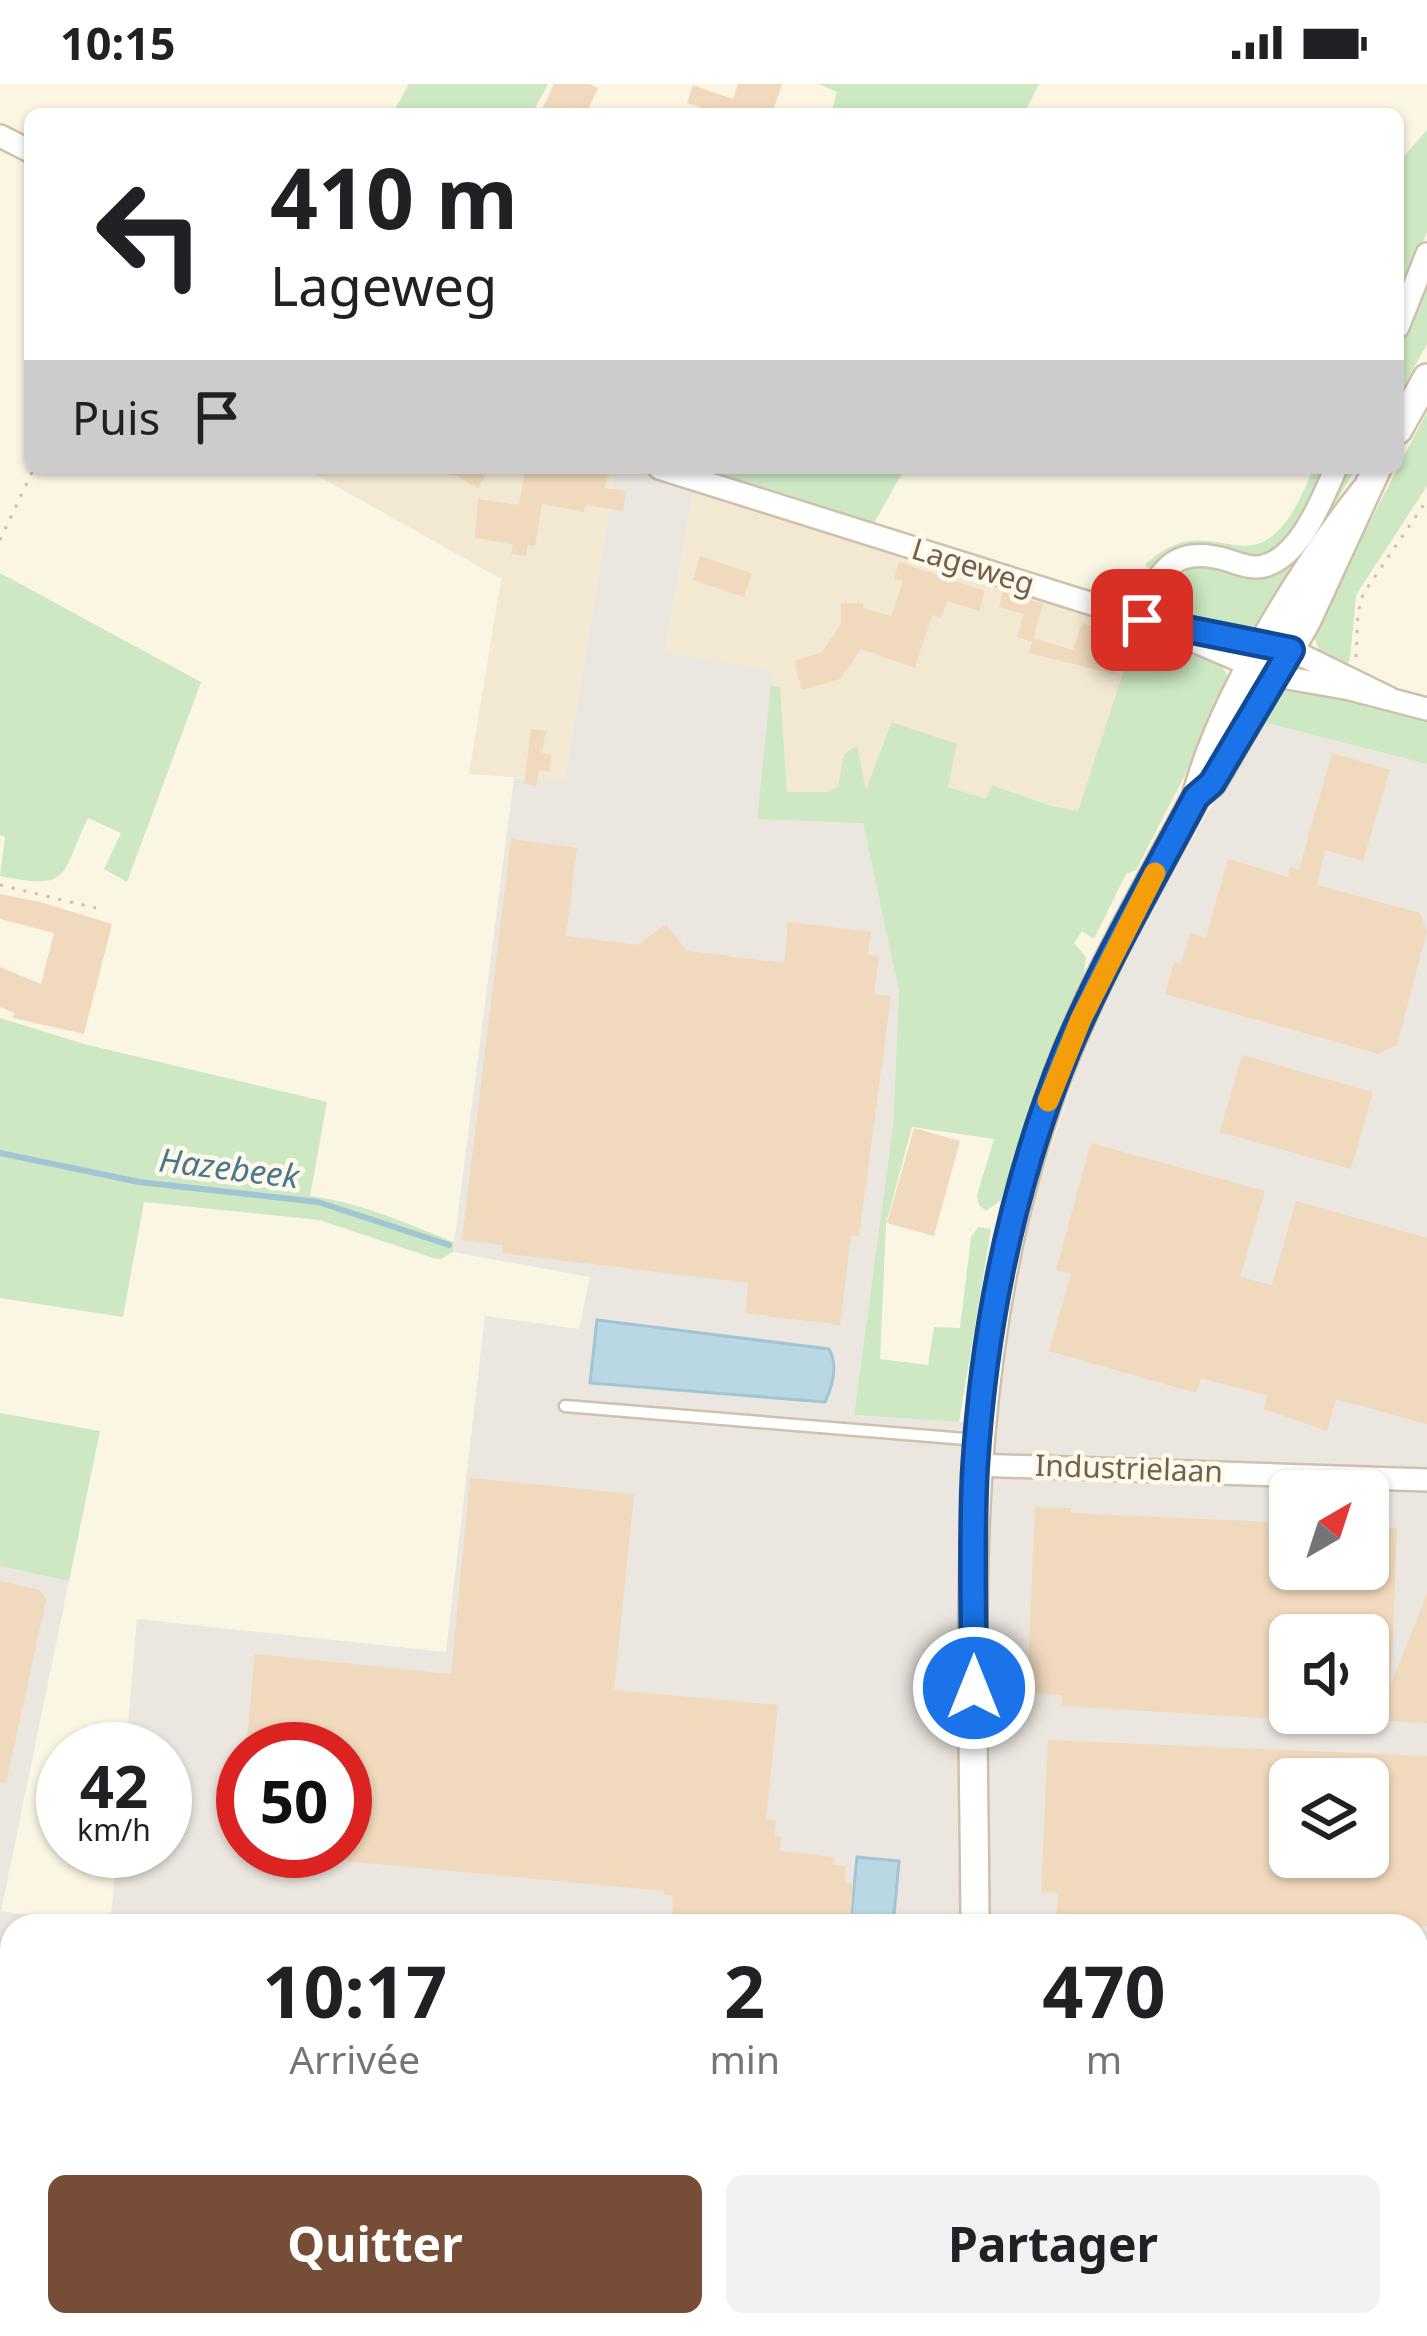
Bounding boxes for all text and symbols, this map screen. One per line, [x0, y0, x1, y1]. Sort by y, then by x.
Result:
text: 10:15 [60, 12, 176, 73]
text: 410 m [270, 139, 518, 254]
icon: left [72, 156, 228, 312]
text: Lageweg [270, 248, 497, 322]
icon: arrive [184, 384, 250, 450]
text: Puis [72, 387, 160, 448]
street label: Lageweg [907, 528, 1040, 604]
pin [1091, 569, 1193, 671]
icon: arrive [1109, 587, 1175, 653]
water label: Hazebeek [156, 1137, 303, 1199]
street label: Industrielaan [1034, 1444, 1224, 1491]
north arrow [1269, 1470, 1389, 1590]
map controls [1269, 1470, 1389, 1878]
button: sound [1269, 1614, 1389, 1734]
position arrow [911, 1625, 1037, 1751]
speed limit sign: 50 [216, 1722, 372, 1878]
text: 42 [80, 1744, 148, 1826]
button: layers [1269, 1758, 1389, 1878]
text: km/h [77, 1809, 151, 1850]
text: 10:17 [262, 1941, 447, 2039]
text: 2 [724, 1941, 765, 2039]
text: 470 [1042, 1941, 1166, 2039]
text: Arrivée [289, 2032, 420, 2085]
text: min [709, 2032, 780, 2085]
text: m [1086, 2032, 1122, 2085]
button: Quitter [48, 2175, 702, 2313]
button: Partager [726, 2175, 1380, 2313]

